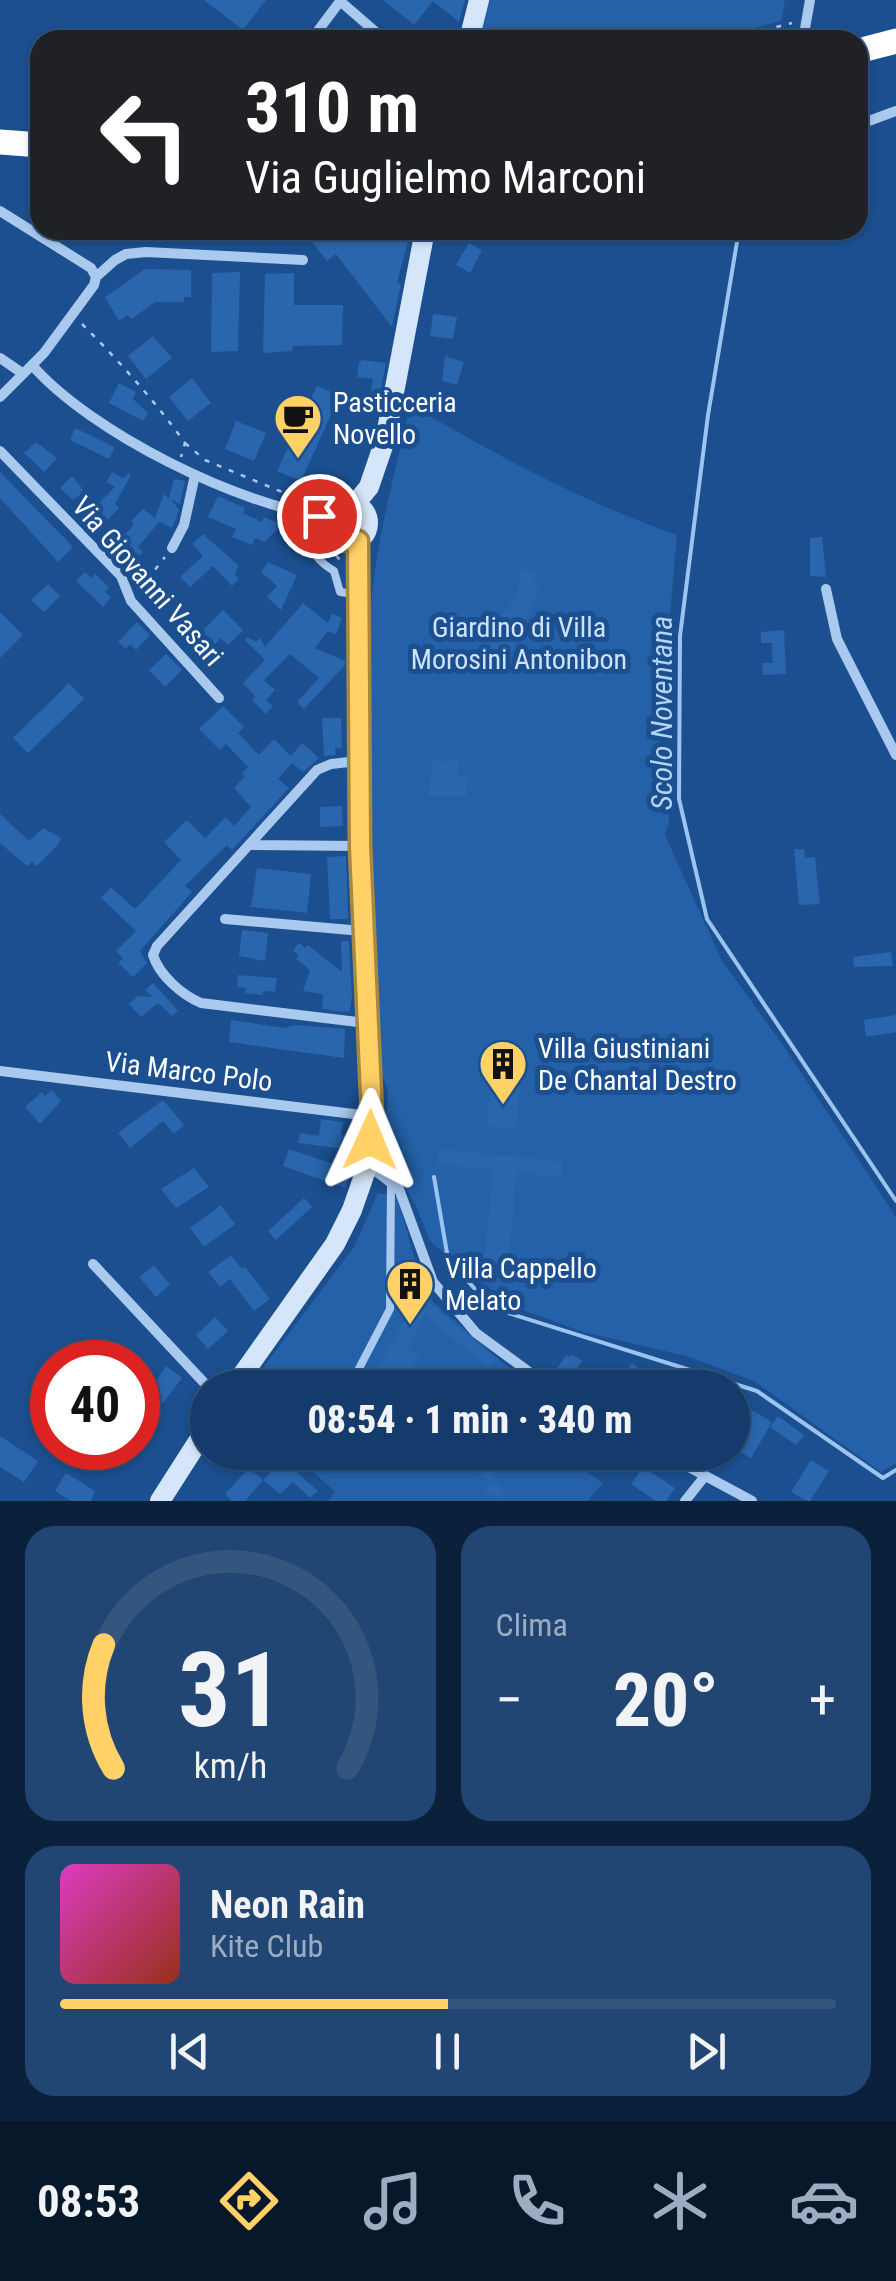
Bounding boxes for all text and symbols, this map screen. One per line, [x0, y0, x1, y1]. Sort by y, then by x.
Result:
text: 310 m [245, 67, 419, 149]
icon: left [80, 70, 210, 200]
text: Via Guglielmo Marconi [245, 151, 646, 204]
place label: Pasticceria Novello [333, 386, 457, 451]
cafe icon: Pasticceria Novello [272, 392, 324, 460]
pin [277, 474, 362, 559]
icon: arrive [292, 489, 347, 544]
street label: Via Giovanni Vasari [65, 490, 230, 673]
park label: Giardino di Villa Morosini Antonibon [411, 611, 627, 676]
water label: Scolo Noventana [644, 616, 679, 810]
place label: Villa Giustiniani De Chantal Destro [538, 1032, 737, 1097]
building icon: Villa Giustiniani De Chantal Destro [477, 1038, 529, 1106]
street label: Via Marco Polo [104, 1045, 274, 1098]
position arrow [318, 1088, 422, 1192]
place label: Villa Cappello Melato [445, 1252, 597, 1317]
building icon: Villa Cappello Melato [384, 1258, 436, 1326]
speed limit sign: 40 [30, 1340, 160, 1470]
text: 08:54 · 1 min · 340 m [308, 1398, 632, 1442]
text: Clima [496, 1606, 568, 1644]
text: 31 [178, 1630, 283, 1751]
text: 20° [613, 1656, 719, 1744]
text: − [496, 1668, 523, 1732]
text: + [809, 1668, 836, 1732]
text: km/h [193, 1745, 267, 1787]
text: Neon Rain [210, 1883, 365, 1927]
text: Kite Club [210, 1927, 323, 1965]
icon: previous [162, 2024, 217, 2079]
icon: pause [420, 2024, 475, 2079]
icon: next [679, 2024, 734, 2079]
icon: directions [214, 2166, 284, 2236]
icon: music [358, 2166, 428, 2236]
icon: phone [502, 2166, 572, 2236]
icon: climate [645, 2166, 715, 2236]
icon: car [789, 2166, 859, 2236]
text: 08:53 [37, 2175, 140, 2228]

